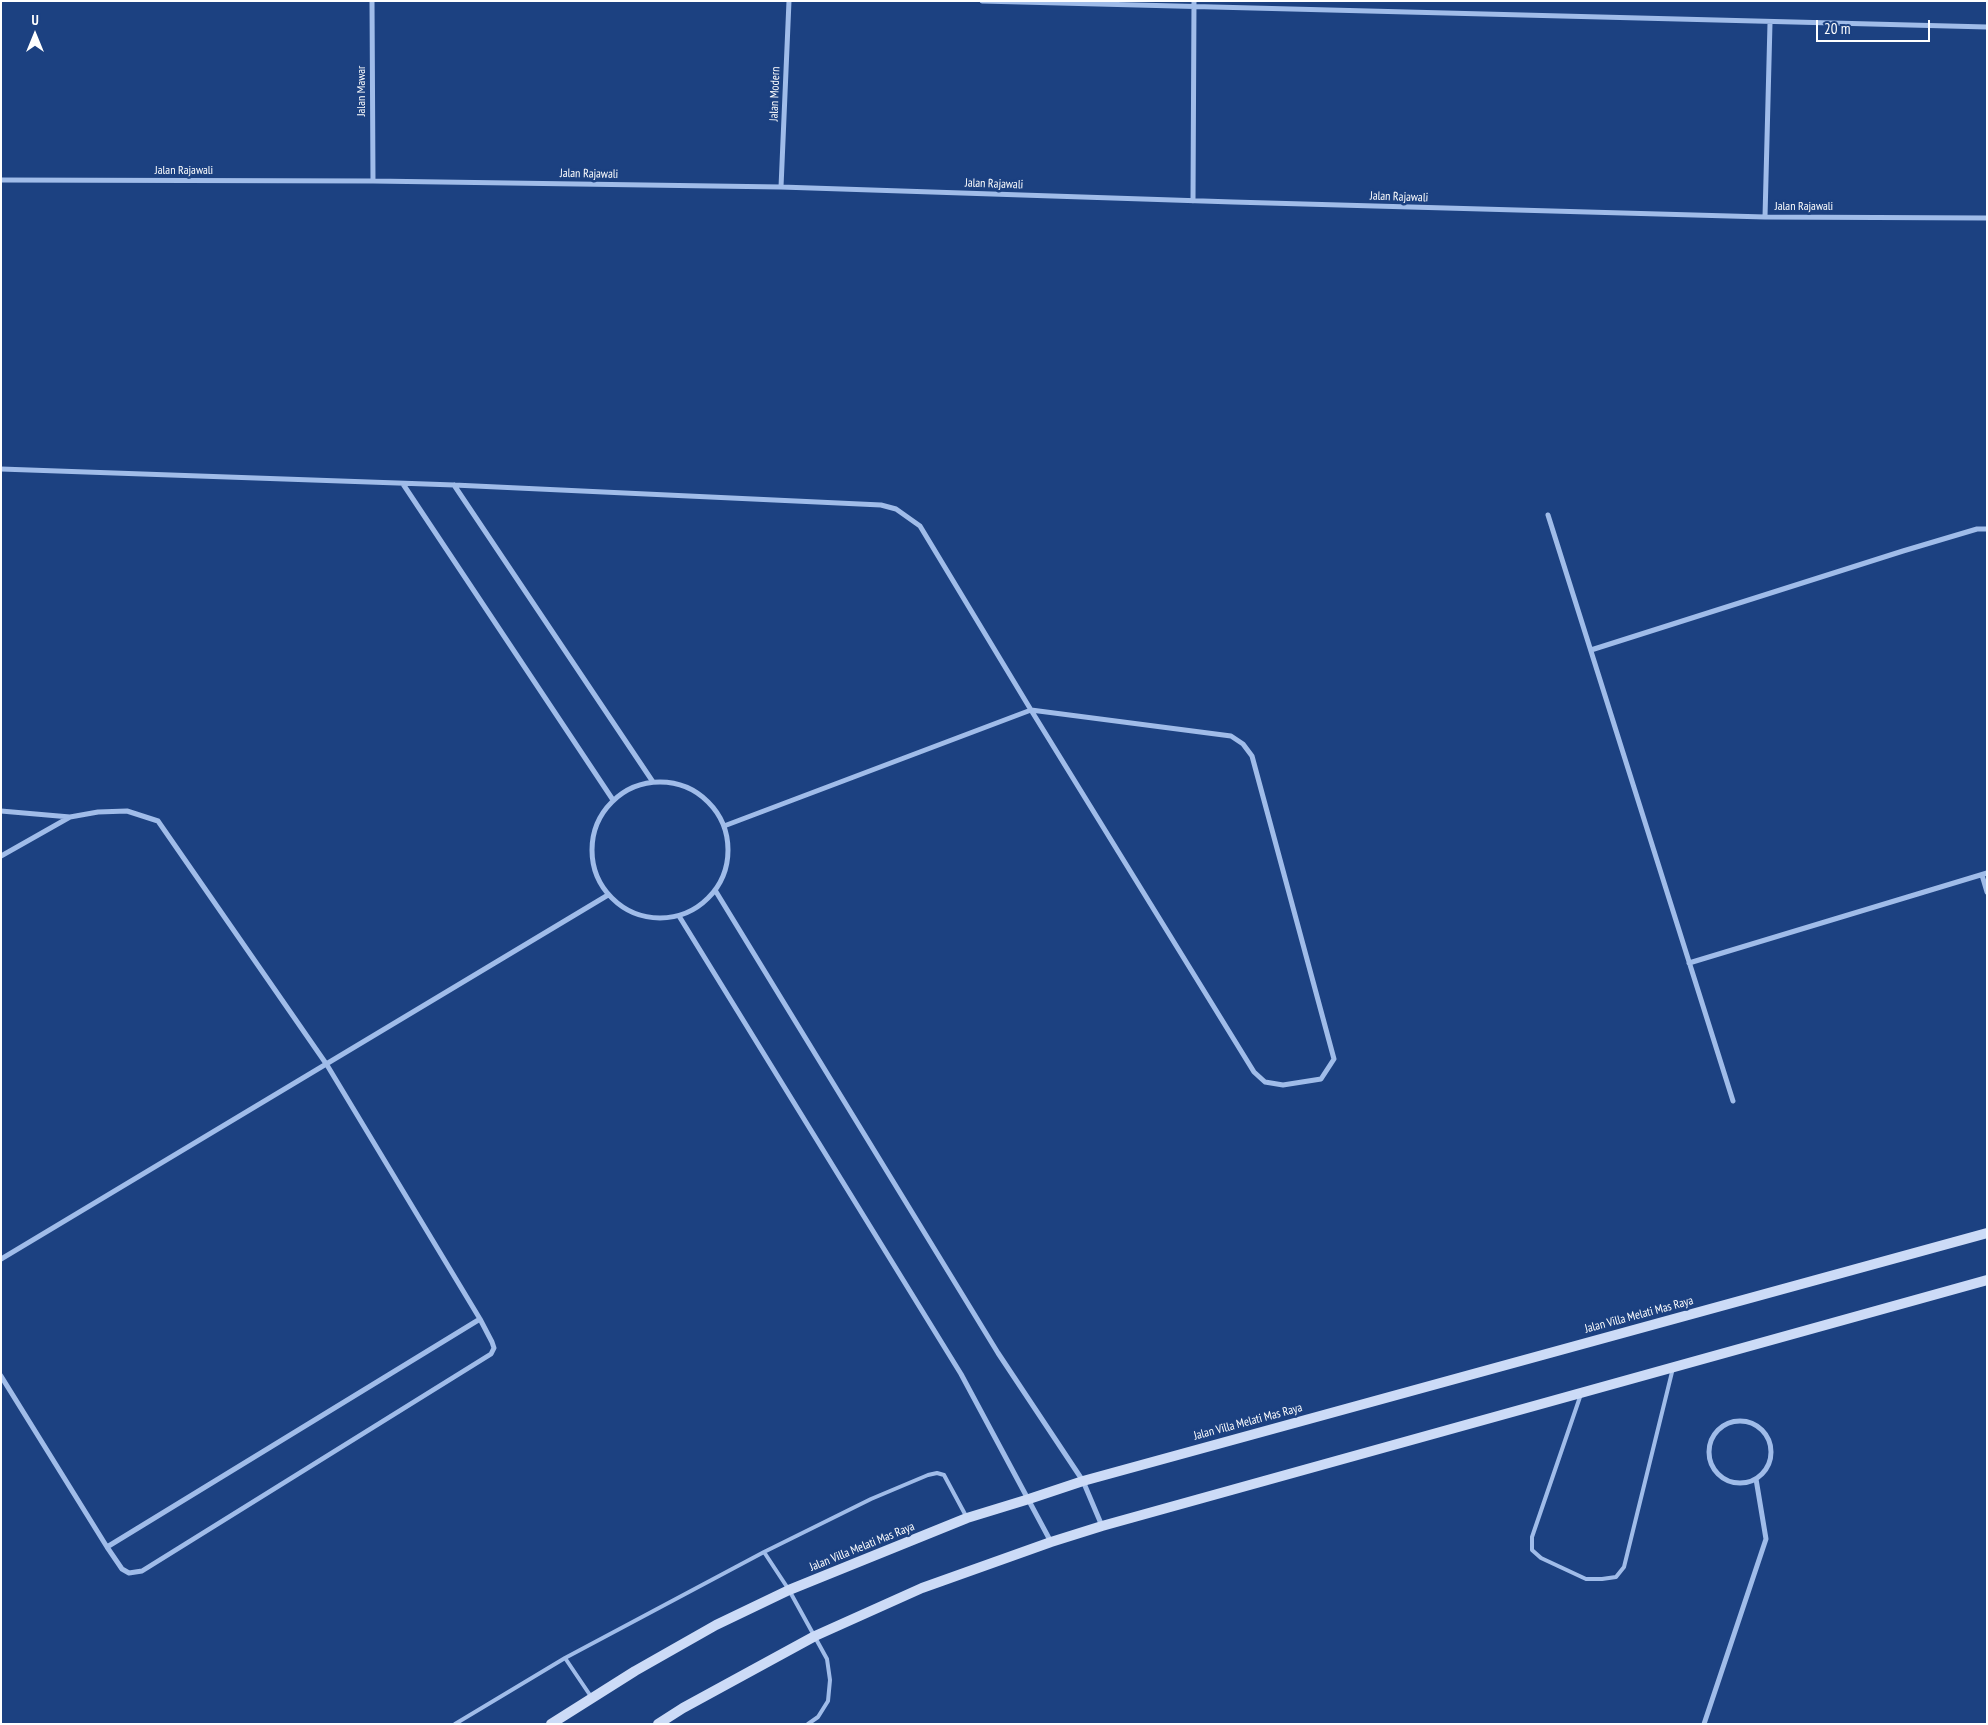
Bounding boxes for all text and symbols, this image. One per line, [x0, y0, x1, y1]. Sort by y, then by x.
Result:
north arrow [10, 10, 60, 60]
scale bar [1818, 10, 1932, 42]
text: U [31, 11, 39, 29]
text: 20 m [1824, 19, 1850, 38]
street label: Jalan Mawar [355, 66, 369, 116]
street label: Jalan Modern [767, 66, 783, 122]
street label: Jalan Rajawali [155, 164, 213, 178]
street label: Jalan Rajawali [560, 166, 618, 182]
street label: Jalan Rajawali [965, 176, 1023, 192]
street label: Jalan Rajawali [1370, 189, 1428, 205]
street label: Jalan Rajawali [1775, 200, 1833, 214]
street label: Jalan Villa Melati Mas Raya [1583, 1294, 1695, 1336]
street label: Jalan Villa Melati Mas Raya [1192, 1401, 1304, 1443]
street label: Jalan Villa Melati Mas Raya [807, 1519, 917, 1575]

